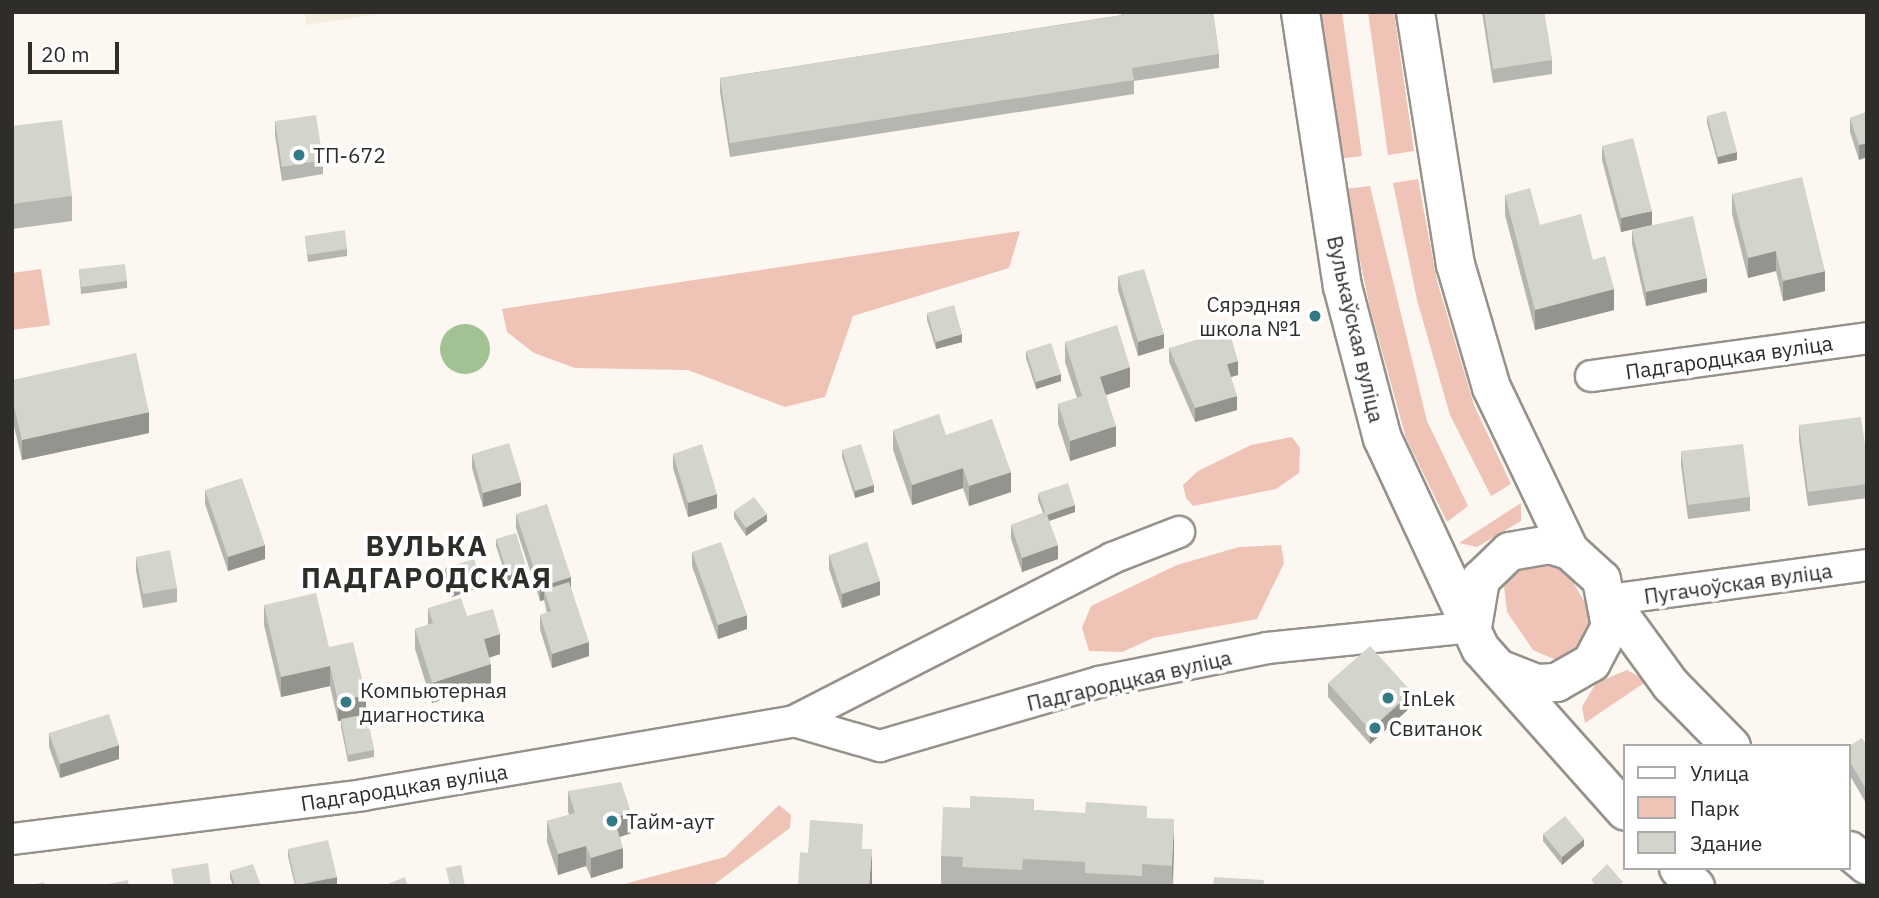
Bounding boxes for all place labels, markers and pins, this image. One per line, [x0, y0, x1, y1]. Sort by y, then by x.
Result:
place label: ТП-672 [313, 142, 386, 168]
marker: ТП-672 [291, 147, 307, 163]
place label: Сярэдняя школа №1 [1199, 291, 1301, 341]
marker: Сярэдняя школа №1 [1307, 308, 1323, 324]
place label: Компьютерная диагностика [360, 677, 507, 727]
place label: InLek [1402, 685, 1455, 711]
marker: InLek [1380, 690, 1396, 706]
marker: Компьютерная диагностика [338, 694, 354, 710]
place label: Свитанок [1389, 715, 1483, 741]
marker: Свитанок [1367, 720, 1383, 736]
place label: Тайм-аут [626, 808, 715, 834]
marker: Тайм-аут [604, 813, 620, 829]

